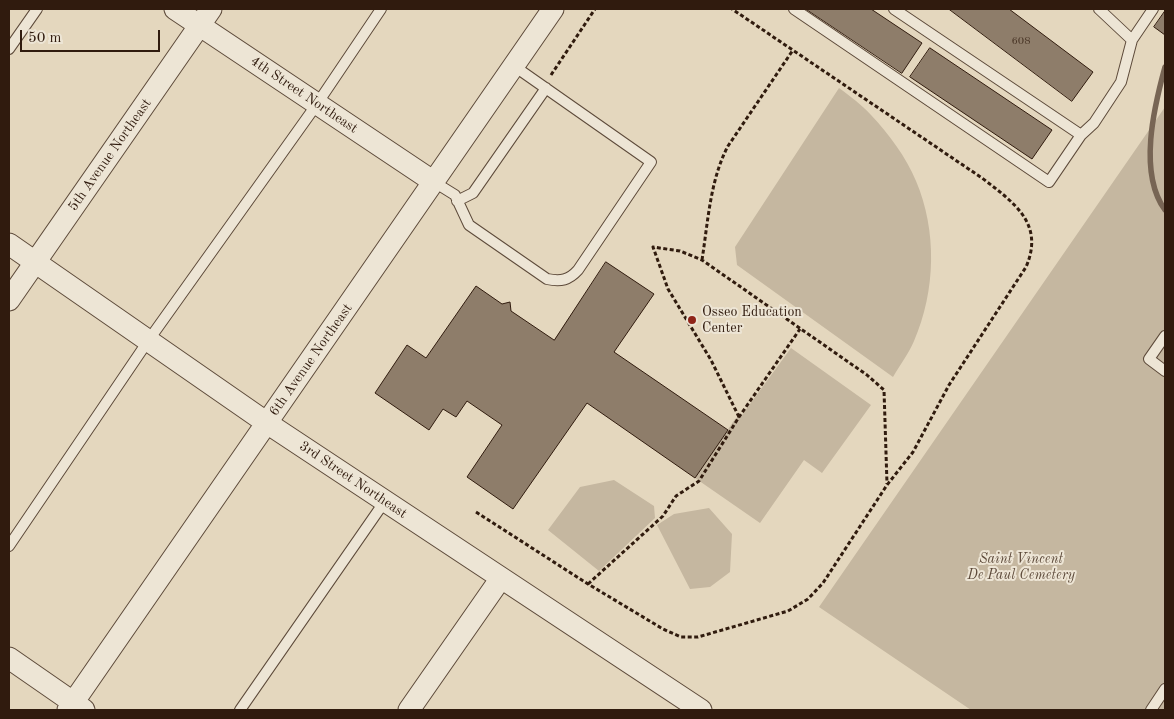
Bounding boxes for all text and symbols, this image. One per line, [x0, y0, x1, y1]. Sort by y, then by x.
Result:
scale bar [22, 20, 162, 52]
text: 50 m [28, 31, 62, 46]
house number: 608 [1011, 34, 1031, 48]
street label: 4th Street Northeast [247, 53, 361, 137]
street label: 5th Avenue Northeast [65, 96, 155, 214]
street label: 6th Avenue Northeast [266, 301, 356, 419]
place label: Osseo Education Center [702, 304, 802, 336]
marker: Osseo Education Center [686, 314, 698, 326]
street label: 3rd Street Northeast [296, 438, 410, 522]
park label: Saint Vincent De Paul Cemetery [967, 551, 1075, 584]

